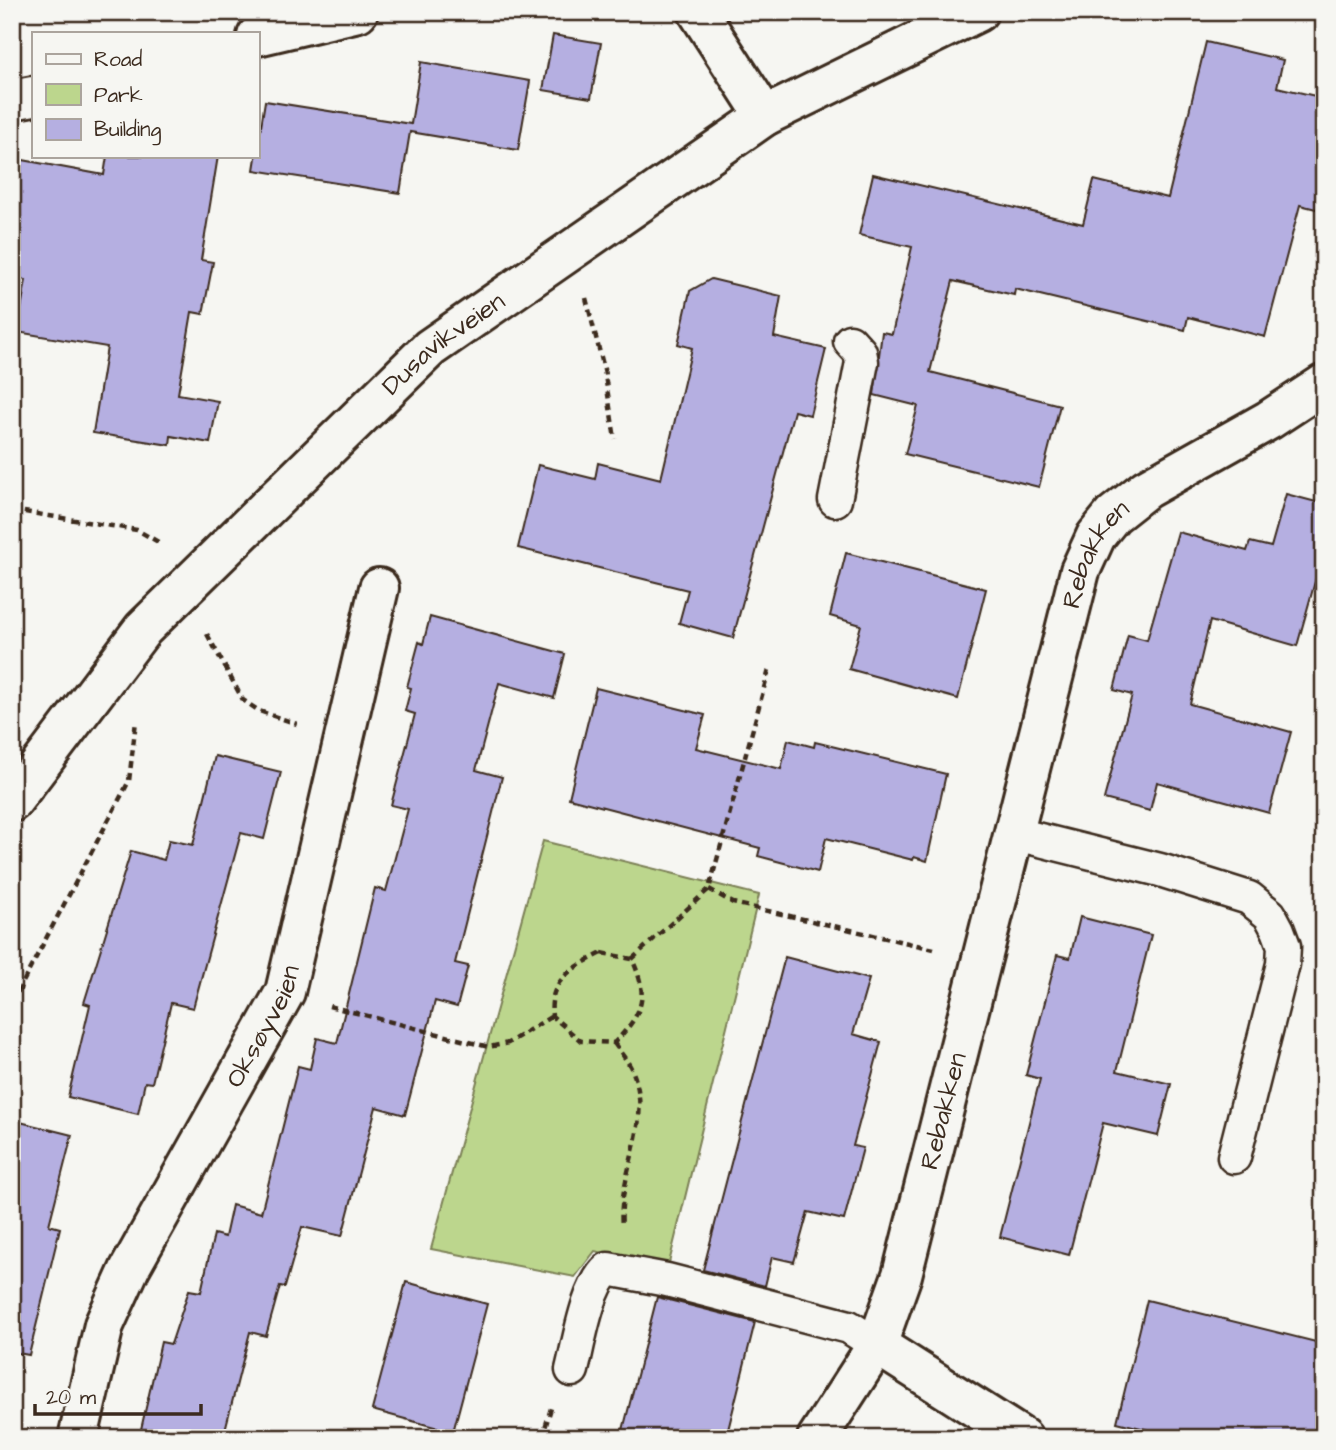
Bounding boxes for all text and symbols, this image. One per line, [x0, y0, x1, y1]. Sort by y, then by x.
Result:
legend [32, 32, 259, 158]
text: Road [94, 45, 142, 74]
text: Park [94, 81, 143, 110]
text: Building [94, 115, 162, 146]
street label: Dusavikveien [374, 283, 512, 403]
street label: Rebakken [1053, 491, 1137, 612]
street label: Oksøyveien [217, 962, 309, 1094]
street label: Rebakken [911, 1049, 976, 1174]
scale bar [35, 1373, 201, 1417]
text: 20 m [46, 1383, 97, 1412]

